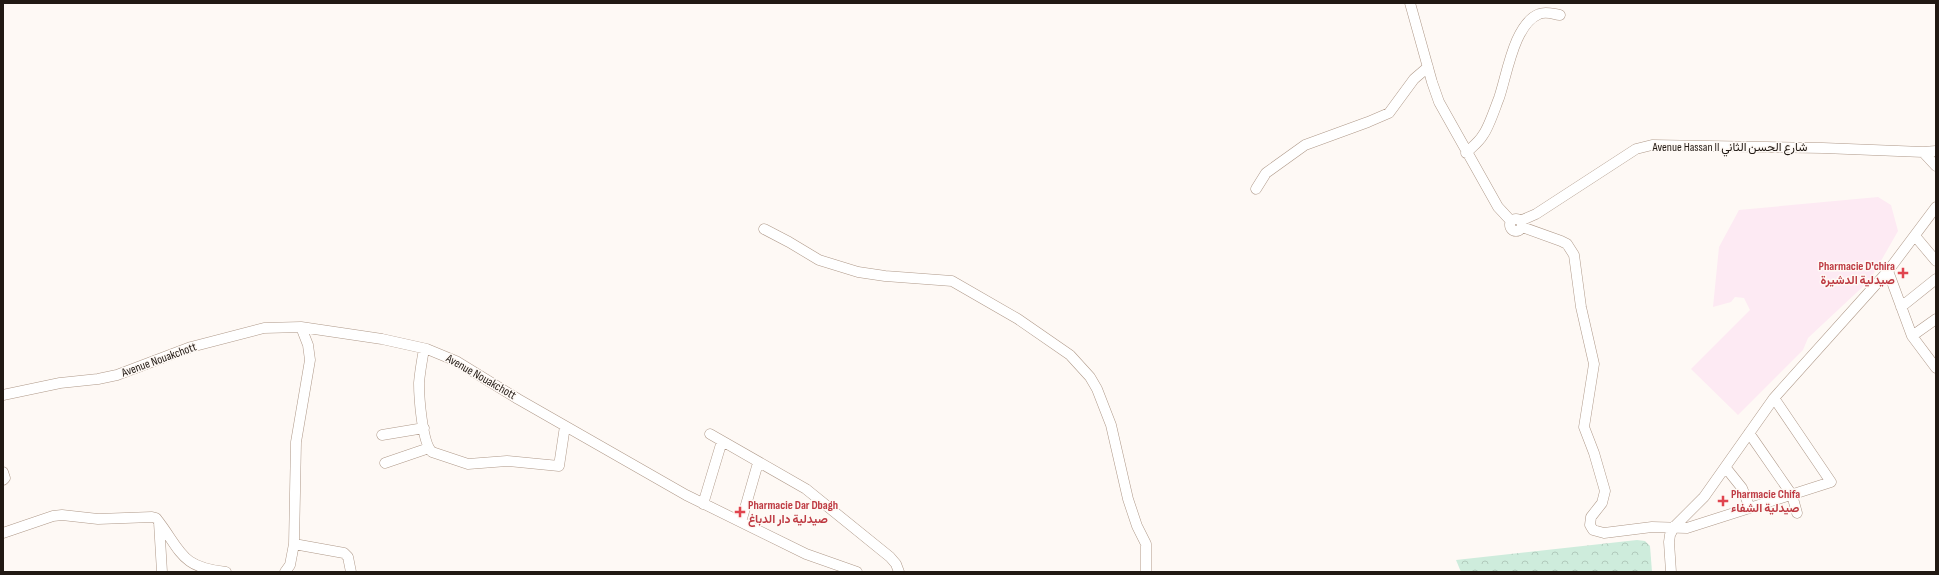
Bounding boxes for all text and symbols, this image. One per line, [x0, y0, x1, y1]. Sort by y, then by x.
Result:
street label: Avenue Hassan II شارع الحسن الثاني [1651, 140, 1808, 157]
place label: Pharmacie D'chira صيدلية الدشيرة [1819, 259, 1895, 288]
marker: Pharmacie D'chira صيدلية الدشيرة [1898, 268, 1908, 278]
street label: Avenue Nouakchott [119, 339, 199, 381]
street label: Avenue Nouakchott [442, 350, 519, 403]
place label: Pharmacie Chifa صيدلية الشفاء [1731, 487, 1800, 516]
marker: Pharmacie Chifa صيدلية الشفاء [1718, 496, 1728, 506]
place label: Pharmacie Dar Dbagh صيدلية دار الدباغ [748, 498, 838, 527]
marker: Pharmacie Dar Dbagh صيدلية دار الدباغ [735, 507, 745, 517]

